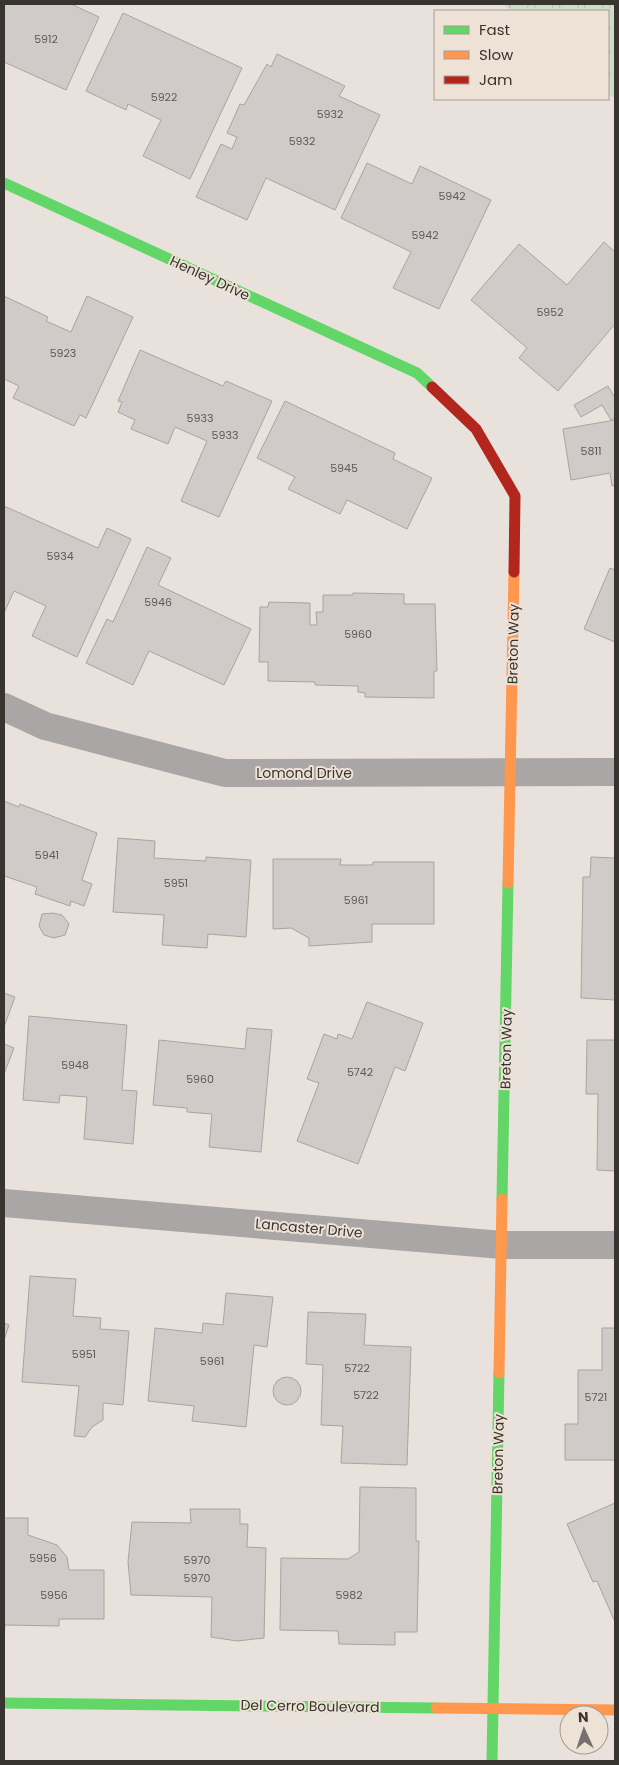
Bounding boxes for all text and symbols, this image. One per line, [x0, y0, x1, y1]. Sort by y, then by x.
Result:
legend [434, 10, 609, 100]
text: Fast [479, 19, 510, 40]
house number: 5912 [34, 31, 58, 47]
text: Slow [479, 44, 514, 65]
text: Jam [479, 69, 513, 90]
house number: 5922 [151, 89, 177, 105]
house number: 5932 [317, 106, 343, 122]
house number: 5932 [289, 133, 315, 149]
house number: 5942 [438, 188, 466, 204]
house number: 5942 [411, 227, 439, 243]
street label: Henley Drive [167, 251, 254, 305]
house number: 5952 [536, 304, 564, 320]
house number: 5923 [50, 345, 76, 361]
house number: 5933 [187, 410, 213, 426]
house number: 5933 [212, 427, 238, 443]
house number: 5811 [581, 443, 601, 459]
house number: 5945 [330, 460, 358, 476]
house number: 5934 [46, 548, 74, 564]
house number: 5946 [144, 594, 172, 610]
street label: Breton Way [502, 604, 524, 684]
house number: 5960 [344, 626, 372, 642]
street label: Lomond Drive [256, 763, 352, 783]
house number: 5941 [35, 847, 59, 863]
house number: 5951 [164, 875, 188, 891]
house number: 5961 [344, 892, 368, 908]
street label: Breton Way [495, 1009, 517, 1089]
house number: 5948 [61, 1057, 89, 1073]
house number: 5742 [347, 1064, 373, 1080]
house number: 5960 [186, 1071, 214, 1087]
street label: Lancaster Drive [255, 1213, 364, 1243]
house number: 5951 [72, 1346, 96, 1362]
house number: 5961 [200, 1353, 224, 1369]
house number: 5722 [344, 1360, 370, 1376]
house number: 5722 [353, 1387, 379, 1403]
house number: 5721 [585, 1389, 607, 1405]
street label: Breton Way [487, 1414, 509, 1494]
house number: 5956 [29, 1550, 57, 1566]
house number: 5970 [184, 1552, 210, 1568]
house number: 5970 [184, 1570, 210, 1586]
house number: 5956 [40, 1587, 68, 1603]
house number: 5982 [335, 1587, 363, 1603]
street label: Del Cerro Boulevard [240, 1695, 380, 1717]
north arrow [559, 1705, 609, 1755]
text: N [578, 1707, 589, 1727]

